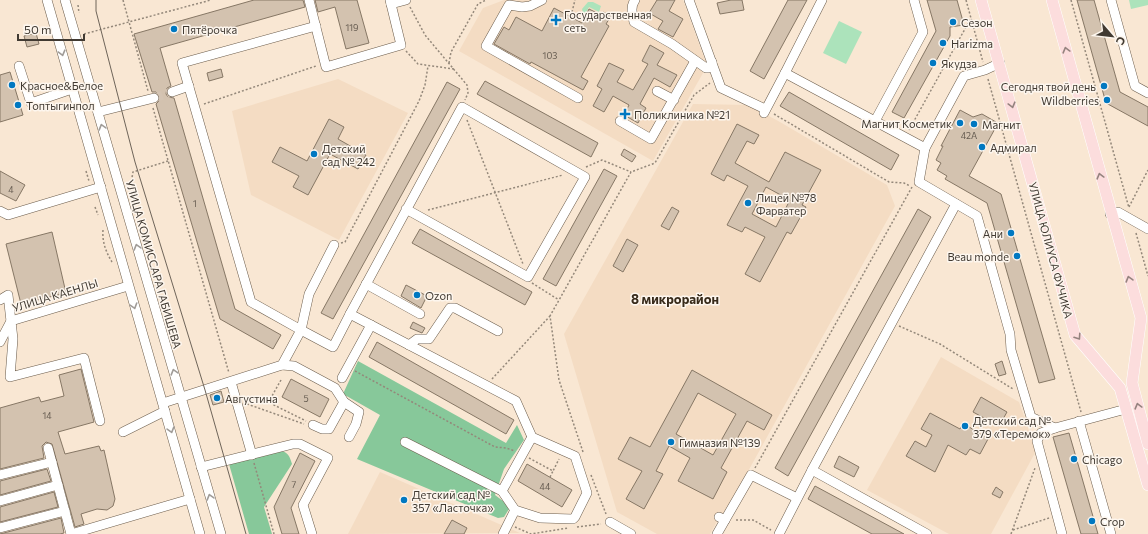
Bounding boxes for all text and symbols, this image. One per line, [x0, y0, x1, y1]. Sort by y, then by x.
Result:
place label: Государственная сеть [564, 8, 652, 34]
marker: Государственная сеть [551, 15, 561, 25]
scale bar [18, 16, 84, 42]
place label: Сезон [961, 16, 993, 29]
north arrow [1092, 16, 1132, 56]
marker: Сезон [948, 17, 958, 27]
text: 50 m [24, 22, 52, 36]
house number: 119 [345, 22, 359, 33]
place label: Пятёрочка [182, 23, 237, 36]
marker: Пятёрочка [169, 24, 179, 34]
text: С [1114, 35, 1129, 48]
place label: Harizma [951, 37, 993, 50]
marker: Harizma [938, 38, 948, 48]
one-way arrow [1062, 47, 1071, 54]
one-way arrow [57, 49, 66, 56]
house number: 103 [543, 50, 557, 61]
place label: Якудза [941, 57, 977, 70]
marker: Якудза [928, 58, 938, 68]
place label: Красное&Белое [20, 79, 103, 92]
marker: Красное&Белое [7, 80, 17, 90]
place label: Сегодня твой день [1001, 80, 1096, 93]
marker: Сегодня твой день [1099, 81, 1109, 91]
place label: Wildberries [1041, 94, 1099, 107]
marker: Wildberries [1102, 95, 1112, 105]
place label: Топтыгинпол [26, 99, 95, 112]
marker: Топтыгинпол [13, 100, 23, 110]
one-way arrow [1007, 101, 1015, 108]
marker: Поликлиника №21 [619, 108, 631, 120]
place label: Поликлиника №21 [634, 108, 730, 121]
place label: Магнит Косметик [861, 117, 952, 130]
marker: Магнит Косметик [955, 118, 965, 128]
place label: Магнит [982, 118, 1021, 131]
marker: Магнит [969, 119, 979, 129]
one-way arrow [98, 124, 107, 131]
house number: 42А [961, 130, 977, 141]
place label: Адмирал [990, 141, 1037, 154]
place label: Детский сад № 242 [322, 142, 375, 168]
marker: Адмирал [977, 142, 987, 152]
marker: Детский сад № 242 [309, 149, 319, 159]
one-way arrow [1096, 173, 1105, 180]
street label: УЛИЦА КОМИССАРА ГАБИШЕВА [124, 178, 184, 350]
street label: УЛИЦА ЮЛИУСА ФУЧИКА [1027, 180, 1076, 320]
house number: 4 [8, 184, 14, 195]
place label: Лицей №78 Фарватер [756, 191, 817, 217]
house number: 1 [193, 198, 197, 209]
marker: Лицей №78 Фарватер [743, 198, 753, 208]
place label: Ани [983, 227, 1003, 240]
marker: Ани [1006, 228, 1016, 238]
one-way arrow [133, 244, 142, 251]
place label: Beau monde [947, 250, 1009, 263]
marker: Beau monde [1012, 251, 1022, 261]
street label: УЛИЦА КАЕНЛЫ [11, 276, 99, 314]
one-way arrow [1125, 276, 1134, 283]
place label: Ozon [425, 289, 452, 302]
marker: Ozon [412, 290, 422, 300]
district label: 8 микрорайон [631, 291, 719, 307]
one-way arrow [129, 302, 138, 309]
one-way arrow [1073, 333, 1080, 340]
one-way arrow [170, 368, 179, 375]
place label: Августина [225, 392, 278, 405]
marker: Августина [212, 393, 222, 403]
house number: 5 [303, 393, 309, 404]
one-way arrow [1134, 403, 1143, 410]
house number: 14 [42, 410, 52, 421]
place label: Детский сад № 379 «Теремок» [973, 414, 1051, 440]
marker: Детский сад № 379 «Теремок» [960, 421, 970, 431]
one-way arrow [166, 427, 175, 434]
place label: Гимназия №139 [679, 436, 761, 449]
marker: Гимназия №139 [666, 437, 676, 447]
place label: Chicago [1082, 453, 1123, 466]
marker: Chicago [1069, 454, 1079, 464]
house number: 7 [292, 479, 297, 490]
house number: 44 [540, 481, 551, 492]
place label: Детский сад № 357 «Ласточка» [412, 488, 494, 514]
one-way arrow [206, 493, 215, 500]
marker: Детский сад № 357 «Ласточка» [399, 495, 409, 505]
place label: Crop [1100, 515, 1125, 528]
marker: Crop [1087, 516, 1097, 526]

